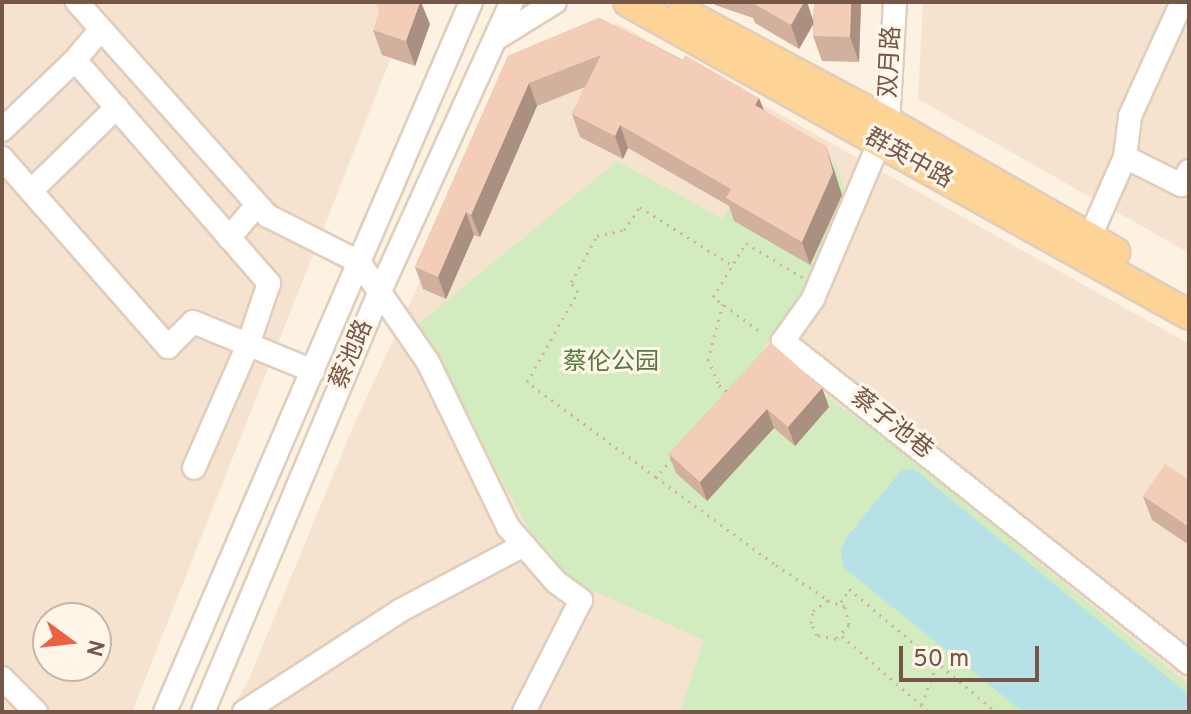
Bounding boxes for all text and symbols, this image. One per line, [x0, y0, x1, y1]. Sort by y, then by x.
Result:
street label: 双月路 [876, 25, 908, 99]
street label: 群英中路 [859, 124, 957, 196]
street label: 蔡池路 [326, 316, 380, 394]
park label: 蔡伦公园 [563, 350, 659, 378]
street label: 蔡子池巷 [844, 384, 938, 466]
north arrow [32, 602, 112, 682]
scale bar [903, 630, 1043, 680]
text: N [79, 637, 109, 659]
text: 50 m [913, 645, 969, 675]

